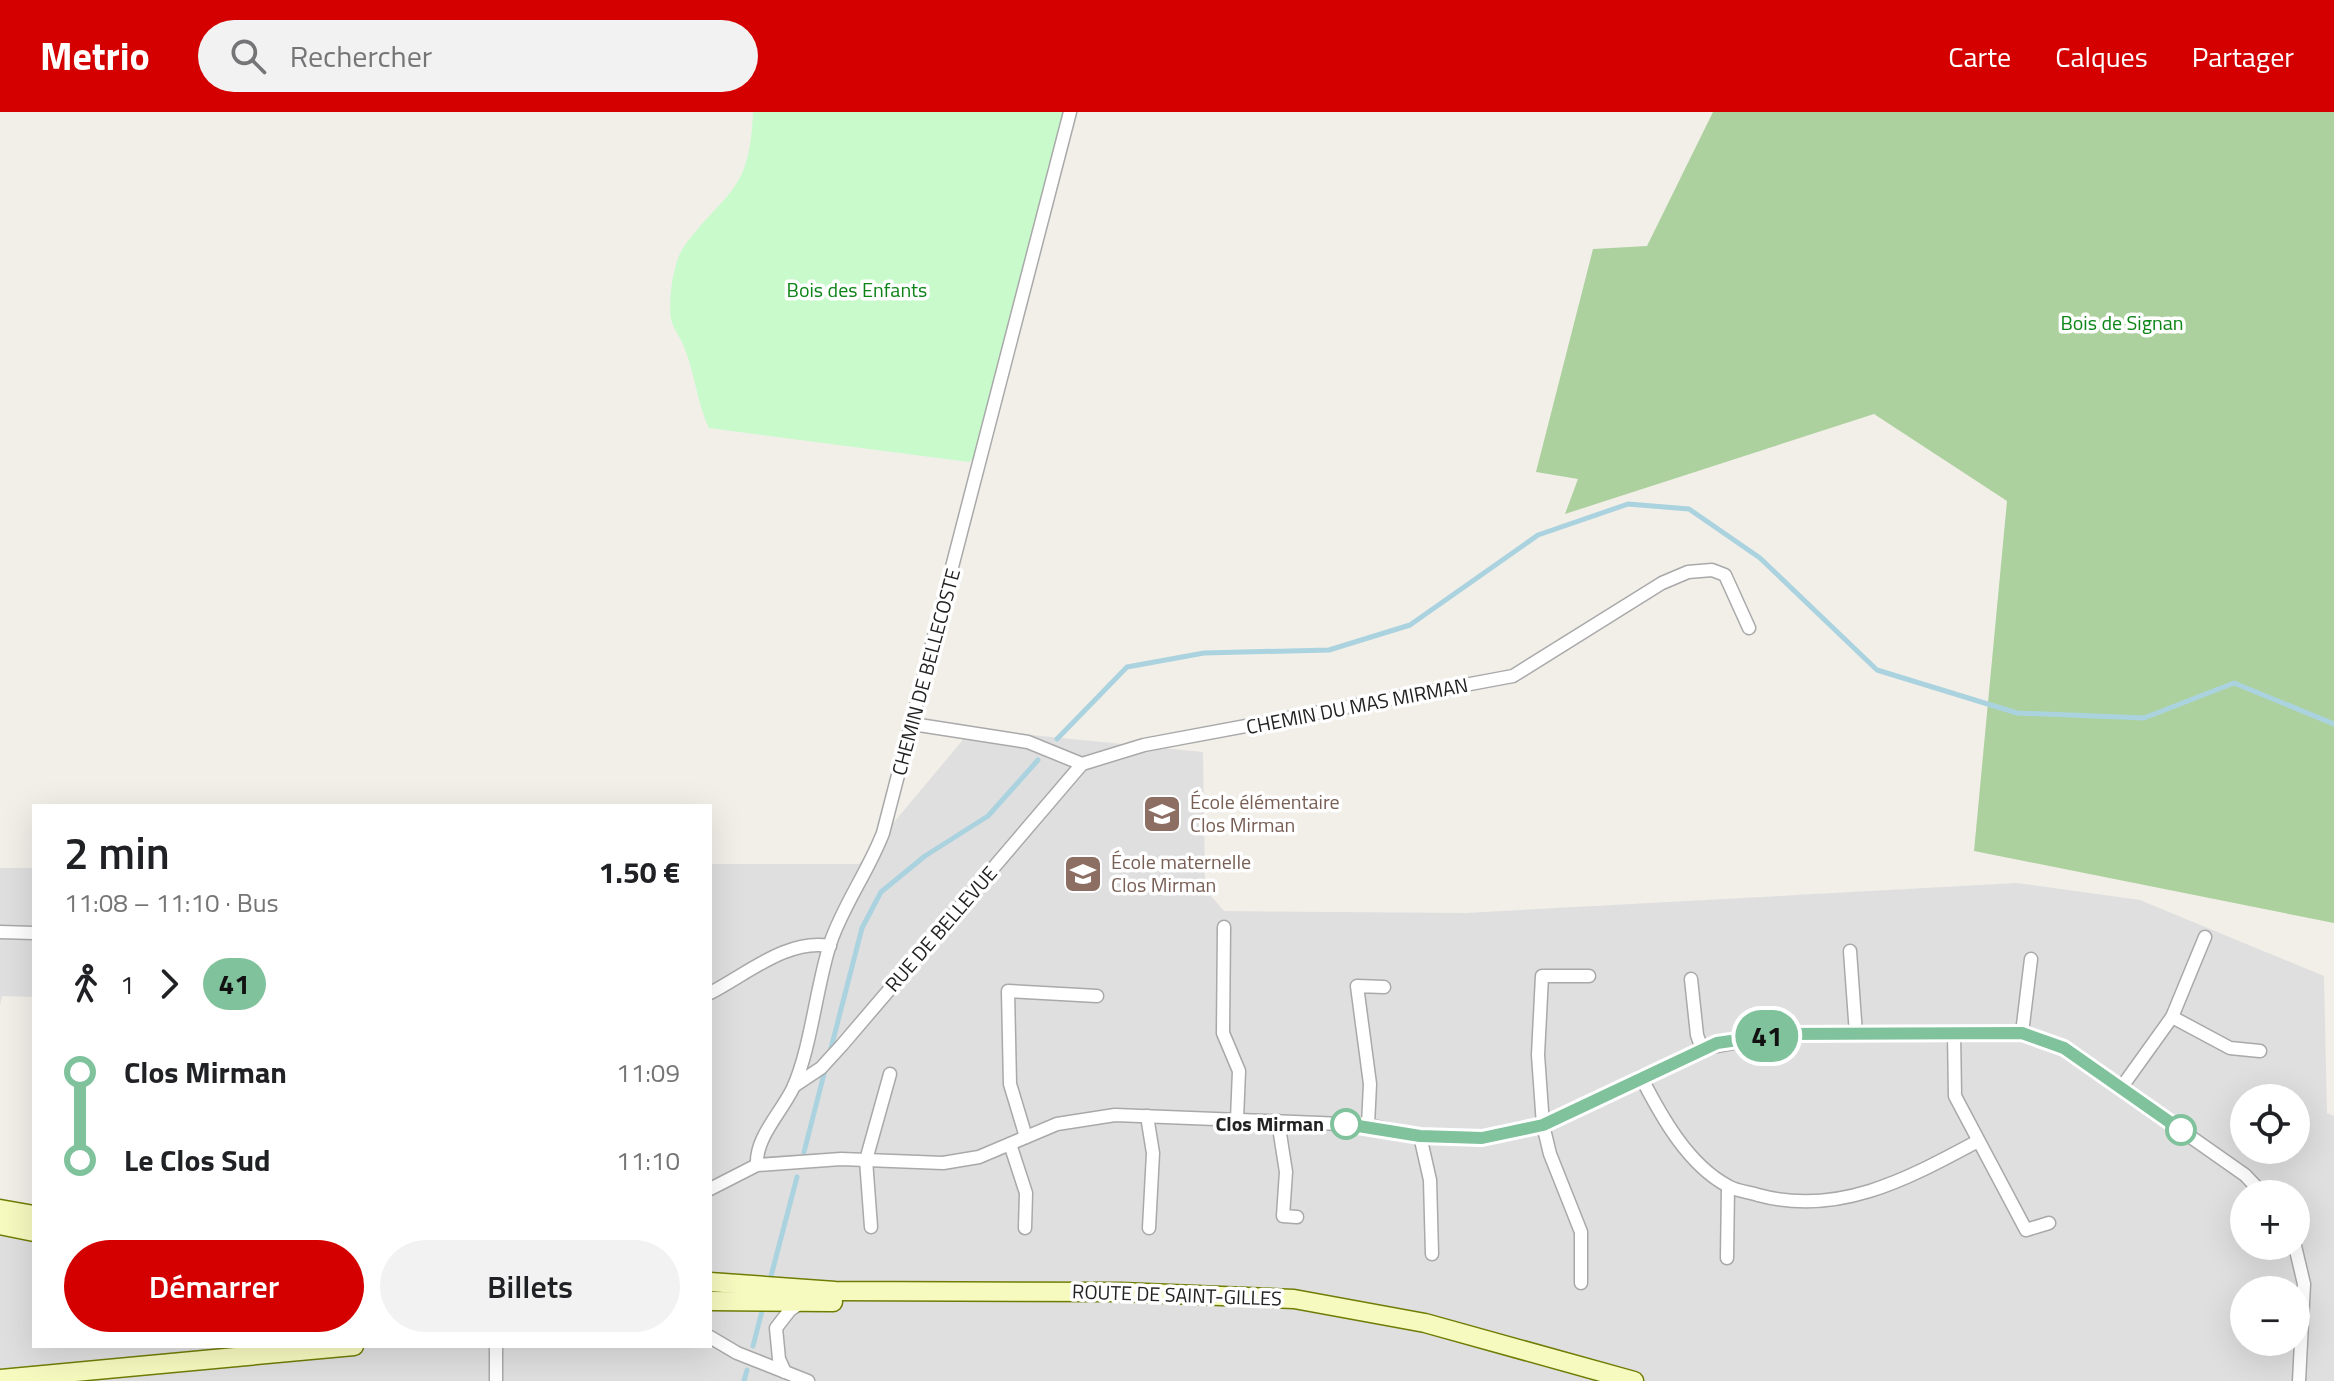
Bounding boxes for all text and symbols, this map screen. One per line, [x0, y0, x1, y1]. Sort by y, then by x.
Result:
search box [198, 20, 758, 92]
text: Metrio [40, 27, 150, 85]
text: Rechercher [290, 33, 432, 79]
icon: search [226, 34, 270, 78]
text: Carte [1948, 35, 2011, 78]
text: Calques [2055, 35, 2148, 78]
text: Partager [2192, 35, 2294, 78]
park label: Bois des Enfants [787, 274, 927, 305]
park label: Bois de Signan [2060, 307, 2184, 338]
street label: CHEMIN DE BELLECOSTE [883, 565, 968, 779]
street label: CHEMIN DU MAS MIRMAN [1243, 669, 1470, 742]
place label: École élémentaire Clos Mirman [1190, 786, 1340, 840]
school or university icon: École élémentaire Clos Mirman [1141, 793, 1183, 835]
text: 2 min [64, 819, 170, 886]
place label: École maternelle Clos Mirman [1111, 846, 1251, 900]
text: 1.50 € [599, 849, 680, 895]
school or university icon: École maternelle Clos Mirman [1062, 853, 1104, 895]
street label: RUE DE BELLEVUE [877, 859, 1004, 999]
text: 11:08 – 11:10 · Bus [64, 883, 279, 922]
icon: walk [64, 962, 108, 1006]
icon: forward [147, 962, 191, 1006]
text: 41 [219, 962, 250, 1005]
text: 1 [120, 965, 135, 1004]
line badge: 41 [1731, 1010, 1803, 1062]
text: 41 [1751, 1014, 1783, 1057]
text: Clos Mirman [124, 1049, 287, 1095]
text: 11:09 [616, 1053, 680, 1092]
map controls [2230, 1084, 2310, 1356]
button: locate [2230, 1084, 2310, 1164]
place label: Clos Mirman [1215, 1108, 1324, 1139]
marker: Clos Mirman [1331, 1109, 1361, 1139]
unlabelled marker [2166, 1115, 2196, 1145]
text: Le Clos Sud [124, 1137, 271, 1183]
text: 11:10 [616, 1141, 680, 1180]
button: + [2230, 1180, 2310, 1260]
button: Démarrer [64, 1240, 364, 1332]
button: Billets [380, 1240, 680, 1332]
street label: ROUTE DE SAINT-GILLES [1072, 1275, 1282, 1314]
button: − [2230, 1276, 2310, 1356]

